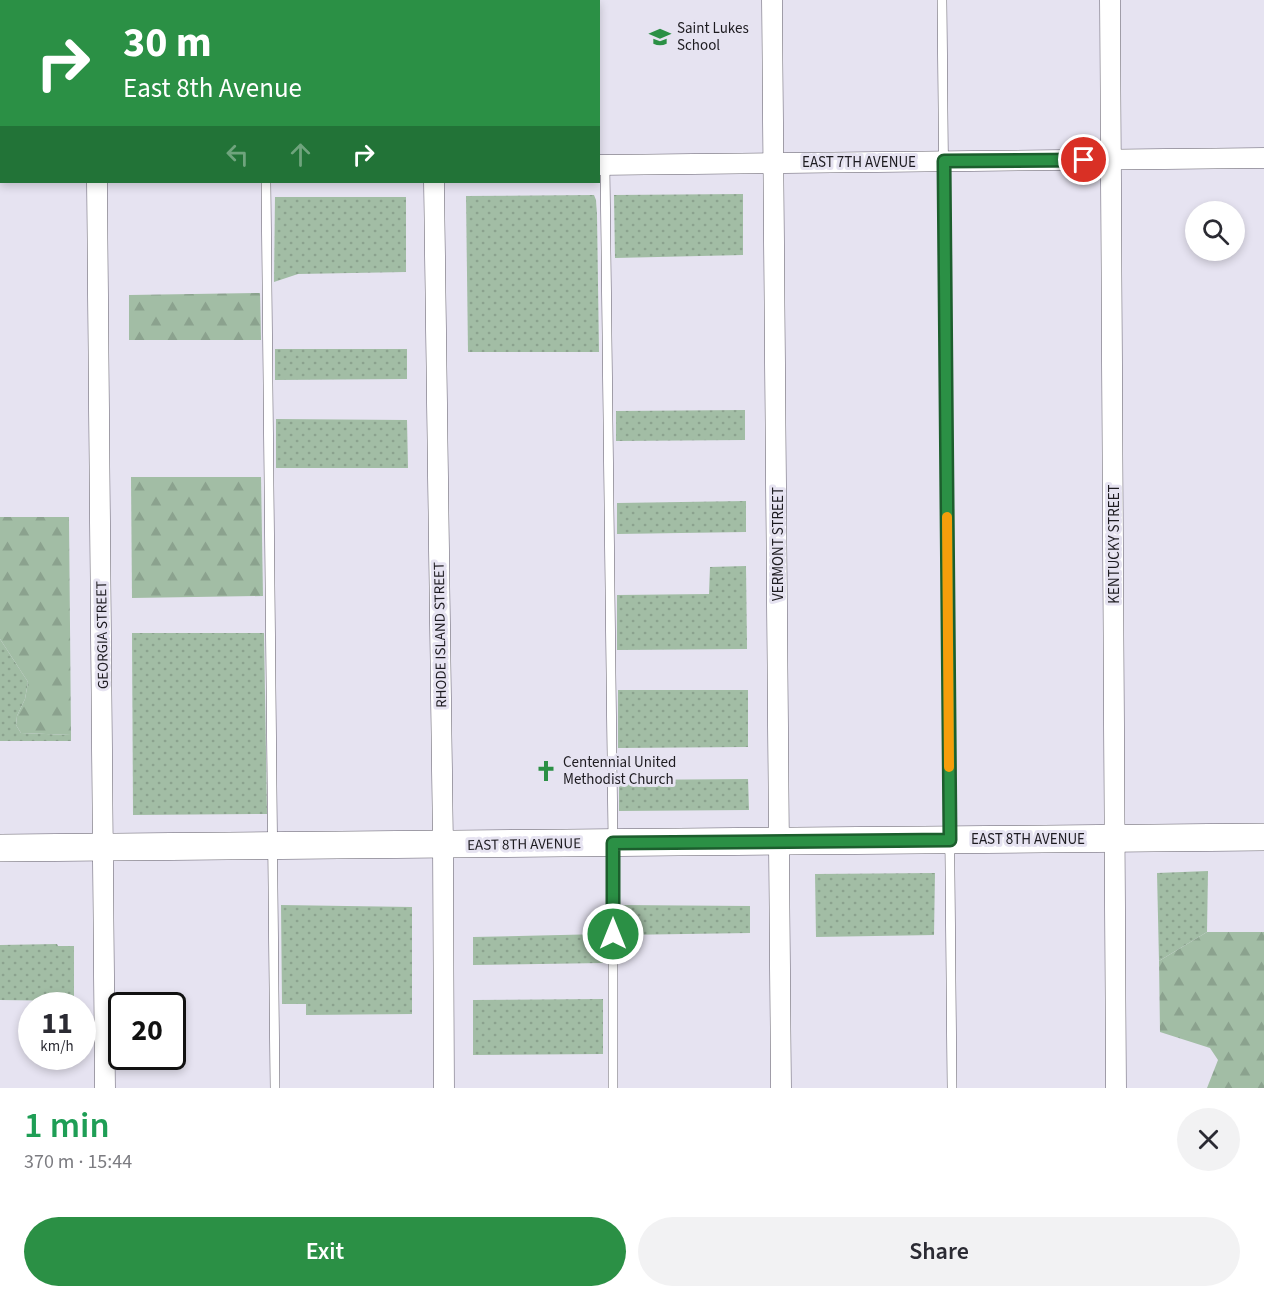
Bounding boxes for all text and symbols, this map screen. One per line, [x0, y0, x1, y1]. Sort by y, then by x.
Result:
text: 30 m [123, 13, 212, 73]
place label: Saint Lukes School [677, 18, 749, 56]
icon: right [24, 24, 102, 102]
school or university icon: Saint Lukes School [648, 25, 672, 49]
text: East 8th Avenue [123, 69, 302, 108]
pin [1058, 134, 1109, 185]
icon: left [221, 138, 254, 171]
icon: ahead [284, 138, 317, 171]
icon: right [347, 138, 380, 171]
icon: arrive [1067, 143, 1100, 176]
street label: EAST 7TH AVENUE [802, 152, 916, 173]
map controls [1185, 201, 1245, 261]
button: search [1185, 201, 1245, 261]
street label: KENTUCKY STREET [1104, 484, 1125, 604]
street label: VERMONT STREET [768, 487, 789, 601]
street label: RHODE ISLAND STREET [429, 562, 452, 708]
street label: GEORGIA STREET [91, 581, 114, 689]
place label: Centennial United Methodist Church [563, 752, 676, 790]
church icon: Centennial United Methodist Church [534, 759, 558, 783]
street label: EAST 8TH AVENUE [971, 829, 1085, 850]
street label: EAST 8TH AVENUE [467, 833, 581, 856]
position arrow [581, 902, 645, 966]
speed limit sign: 20 [108, 992, 186, 1070]
text: 11 [41, 1002, 73, 1045]
text: km/h [40, 1036, 74, 1057]
text: 1 min [24, 1100, 110, 1151]
button: close [1177, 1108, 1240, 1171]
text: 370 m · 15:44 [24, 1148, 132, 1176]
button: Exit [24, 1217, 626, 1286]
button: Share [638, 1217, 1240, 1286]

